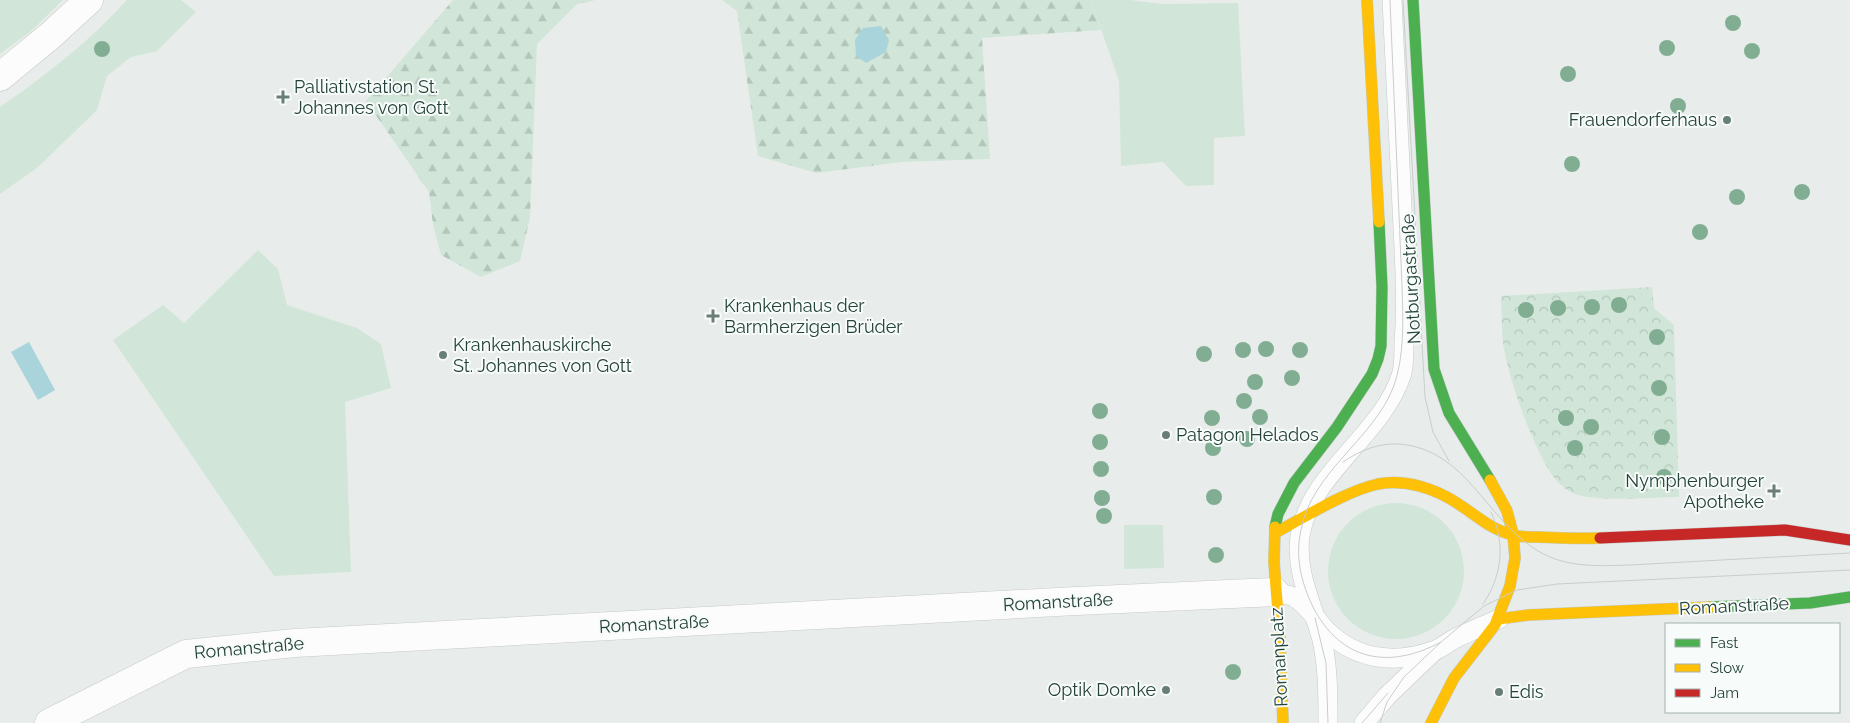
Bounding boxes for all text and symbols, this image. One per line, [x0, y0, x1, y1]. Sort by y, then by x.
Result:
place label: Palliativstation St. Johannes von Gott [294, 76, 448, 118]
marker: Palliativstation St. Johannes von Gott [276, 90, 290, 104]
place label: Frauendorferhaus [1569, 109, 1717, 130]
marker: Frauendorferhaus [1721, 114, 1733, 126]
street label: Notburgastraße [1397, 213, 1424, 345]
place label: Krankenhaus der Barmherzigen Brüder [724, 295, 903, 337]
marker: Krankenhaus der Barmherzigen Brüder [706, 309, 720, 323]
place label: Krankenhauskirche St. Johannes von Gott [453, 334, 632, 376]
marker: Krankenhauskirche St. Johannes von Gott [437, 349, 449, 361]
place label: Patagon Helados [1176, 424, 1319, 445]
marker: Patagon Helados [1160, 429, 1172, 441]
place label: Nymphenburger Apotheke [1625, 470, 1765, 512]
marker: Nymphenburger Apotheke [1768, 485, 1780, 497]
street label: Romanstraße [1002, 588, 1114, 615]
street label: Romanstraße [1678, 592, 1790, 619]
street label: Romanplatz [1265, 607, 1292, 707]
street label: Romanstraße [598, 610, 710, 637]
legend [1665, 623, 1840, 713]
street label: Romanstraße [193, 632, 305, 663]
text: Fast [1710, 634, 1738, 652]
text: Slow [1710, 659, 1744, 677]
place label: Optik Domke [1048, 679, 1156, 700]
place label: Edis [1509, 681, 1544, 702]
marker: Optik Domke [1160, 684, 1172, 696]
text: Jam [1710, 684, 1739, 702]
marker: Edis [1493, 686, 1505, 698]

